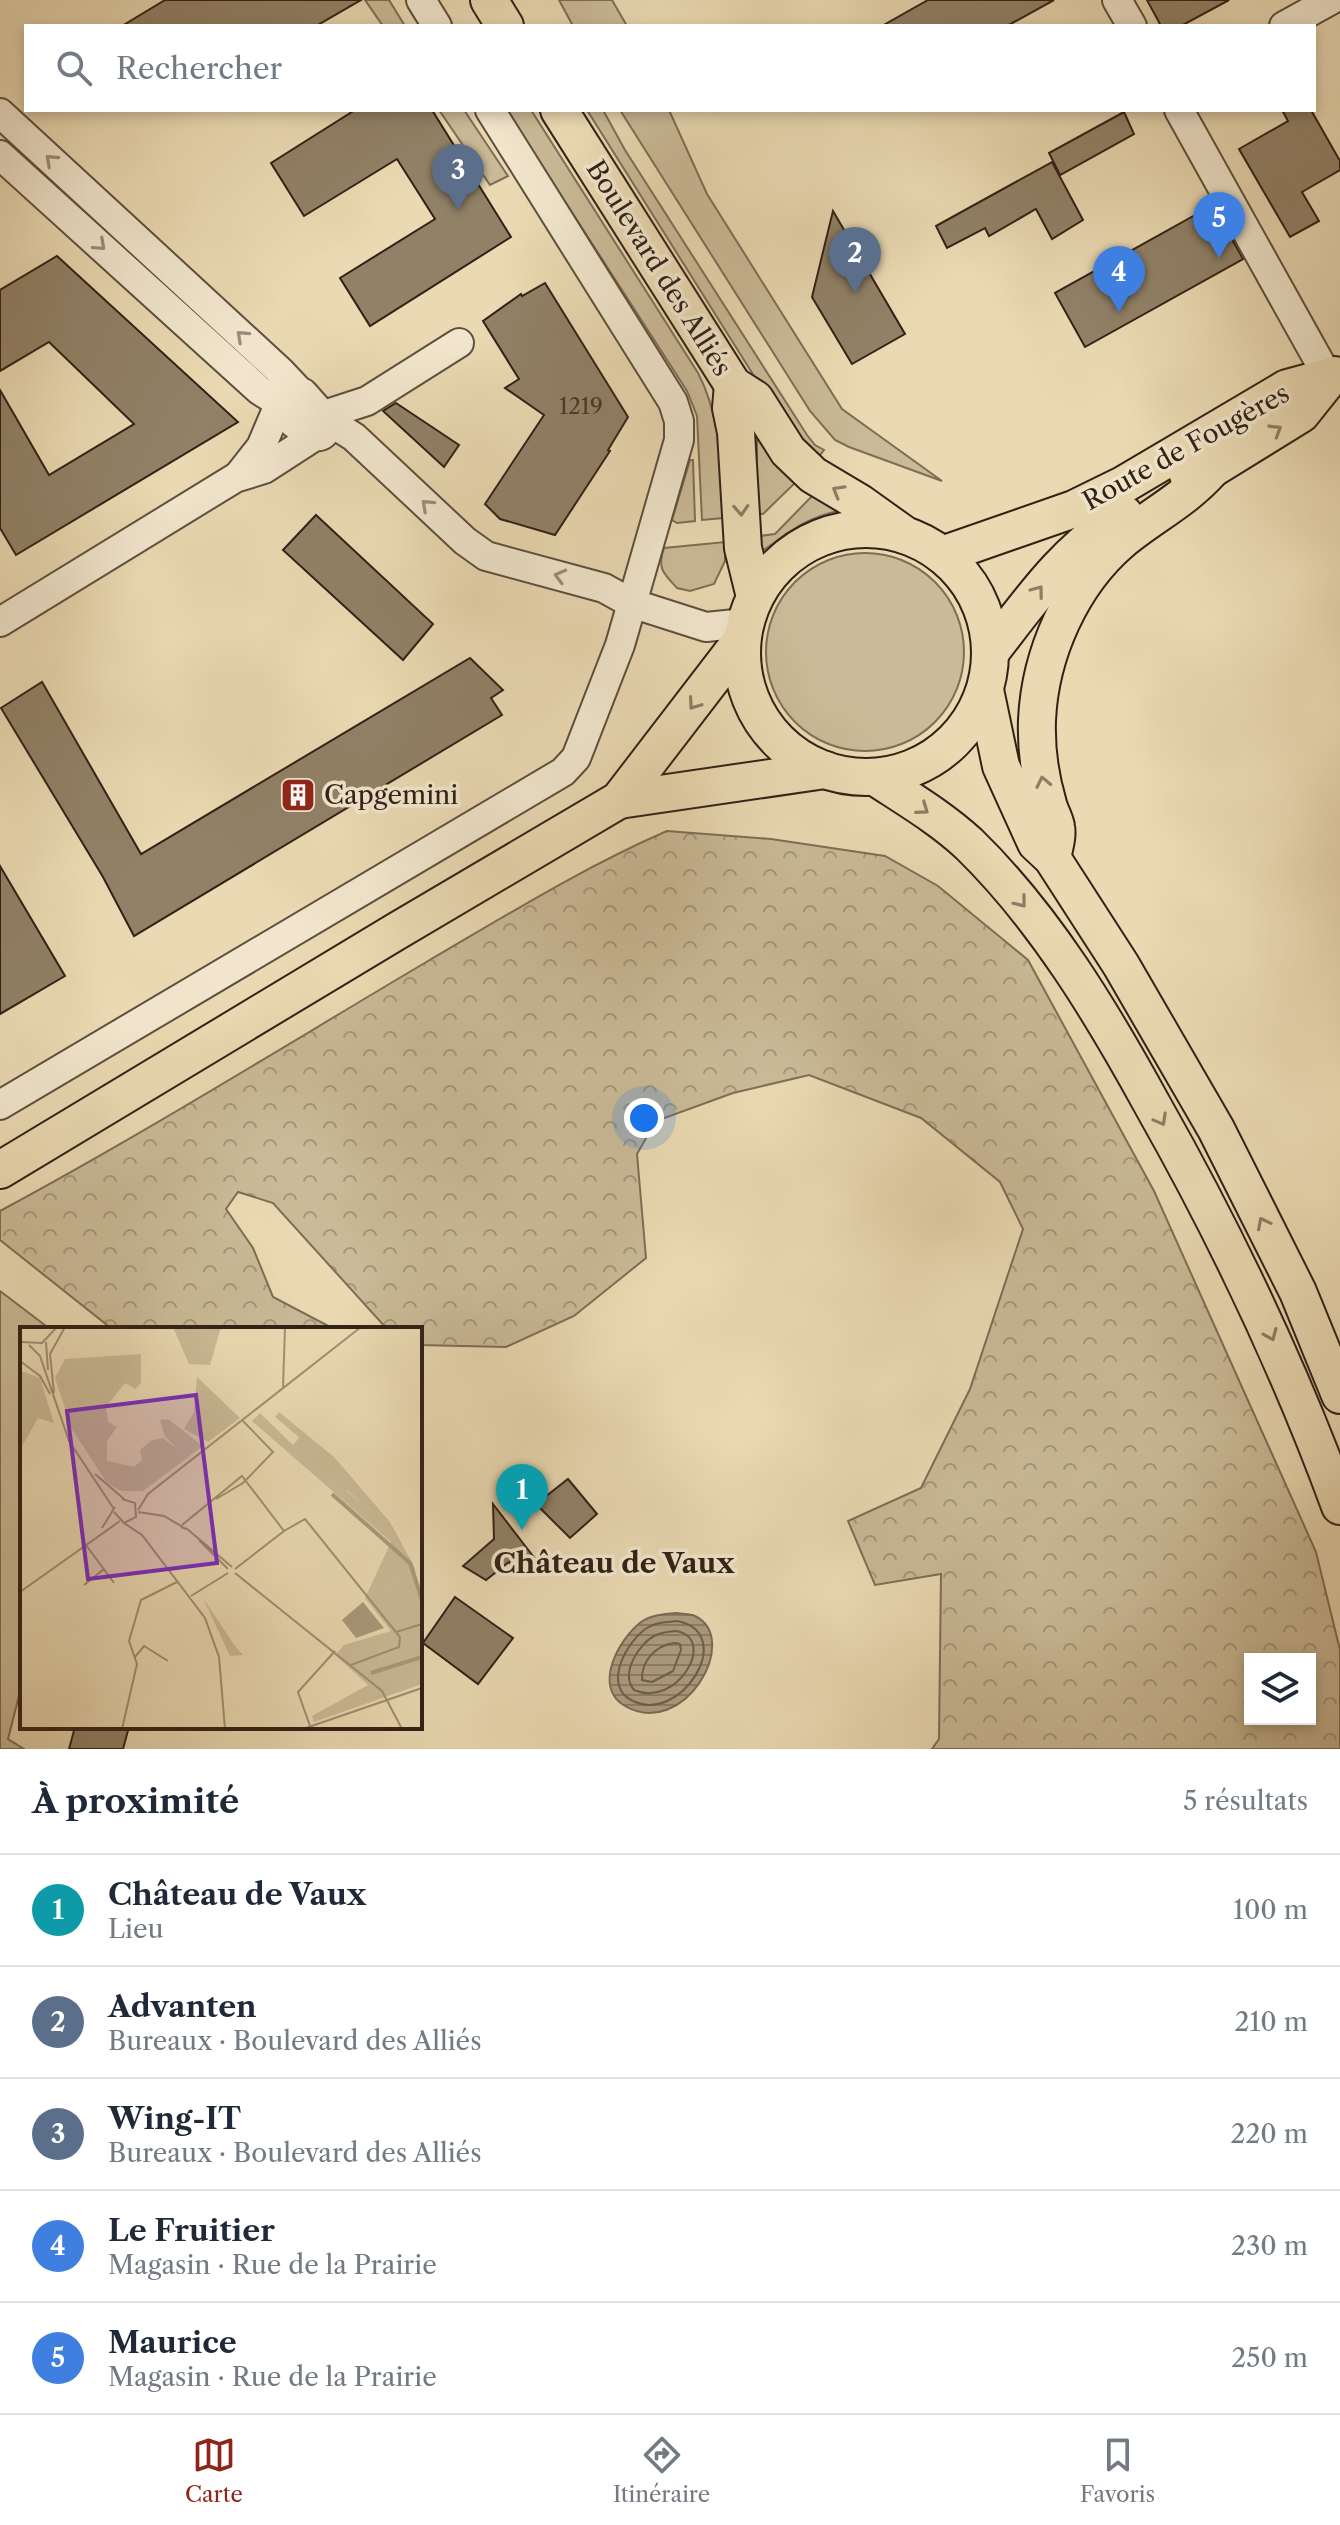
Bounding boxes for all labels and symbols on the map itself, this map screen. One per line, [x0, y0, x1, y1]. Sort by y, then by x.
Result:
pin: 3 [432, 144, 484, 210]
street label: Boulevard des Alliés [580, 154, 738, 382]
one-way arrow [46, 155, 60, 170]
pin: 5 [1193, 192, 1245, 258]
pin: 2 [829, 227, 881, 293]
one-way arrow [90, 235, 105, 249]
pin: 4 [1093, 246, 1145, 312]
one-way arrow [237, 331, 252, 345]
street label: Route de Fougères [1077, 377, 1295, 517]
house number: 1219 [559, 393, 603, 420]
one-way arrow [1267, 424, 1282, 439]
one-way arrow [832, 485, 847, 501]
one-way arrow [422, 500, 436, 515]
one-way arrow [732, 504, 749, 517]
one-way arrow [554, 568, 567, 585]
one-way arrow [1028, 586, 1042, 600]
one-way arrow [689, 695, 704, 709]
building icon: Capgemini [279, 776, 317, 814]
one-way arrow [1035, 776, 1052, 790]
place label: Capgemini [324, 779, 458, 811]
one-way arrow [915, 799, 929, 814]
one-way arrow [1011, 893, 1025, 908]
your location [624, 1098, 664, 1138]
one-way arrow [1152, 1112, 1167, 1126]
one-way arrow [1257, 1216, 1273, 1231]
inset map [20, 1327, 422, 1729]
one-way arrow [1261, 1327, 1277, 1341]
pin: 1 [496, 1464, 548, 1530]
district label: Château de Vaux [493, 1546, 735, 1580]

